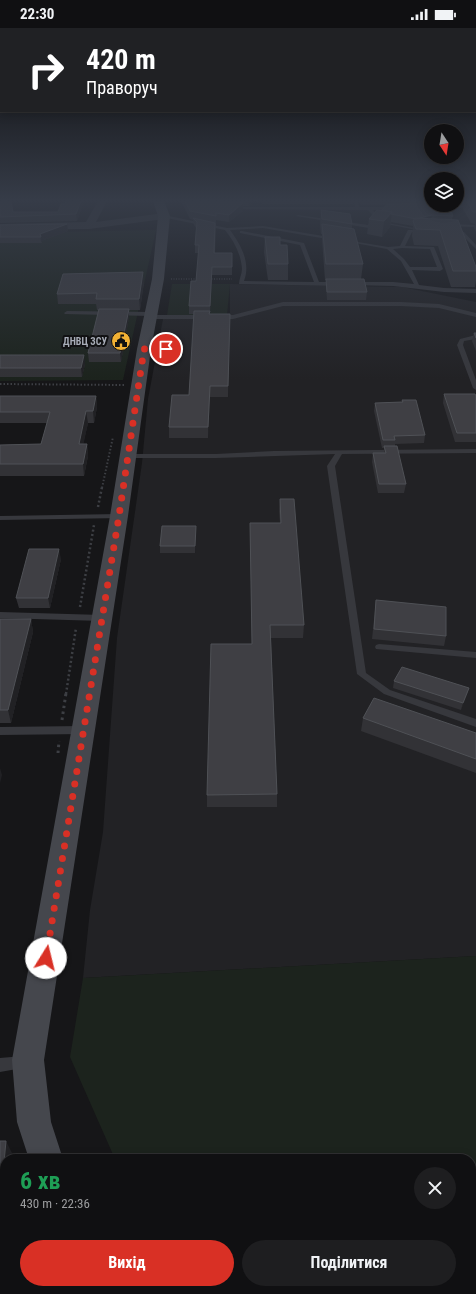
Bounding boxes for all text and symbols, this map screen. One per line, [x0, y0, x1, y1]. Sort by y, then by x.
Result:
text: 22:30 [20, 5, 54, 23]
text: 420 m [86, 43, 156, 76]
icon: right [20, 44, 72, 96]
text: Праворуч [86, 77, 158, 98]
north arrow [424, 124, 464, 164]
map controls [424, 124, 464, 212]
button: layers [424, 172, 464, 212]
public building icon: ДНВЦ ЗСУ [110, 330, 132, 352]
pin [149, 332, 183, 366]
place label: ДНВЦ ЗСУ [63, 336, 107, 347]
icon: arrive [155, 338, 177, 360]
position arrow [25, 937, 67, 979]
text: 6 хв [20, 1167, 60, 1195]
button: close [414, 1167, 456, 1209]
text: 430 m · 22:36 [20, 1196, 90, 1211]
button: Вихід [20, 1240, 234, 1286]
button: Поділитися [242, 1240, 456, 1286]

